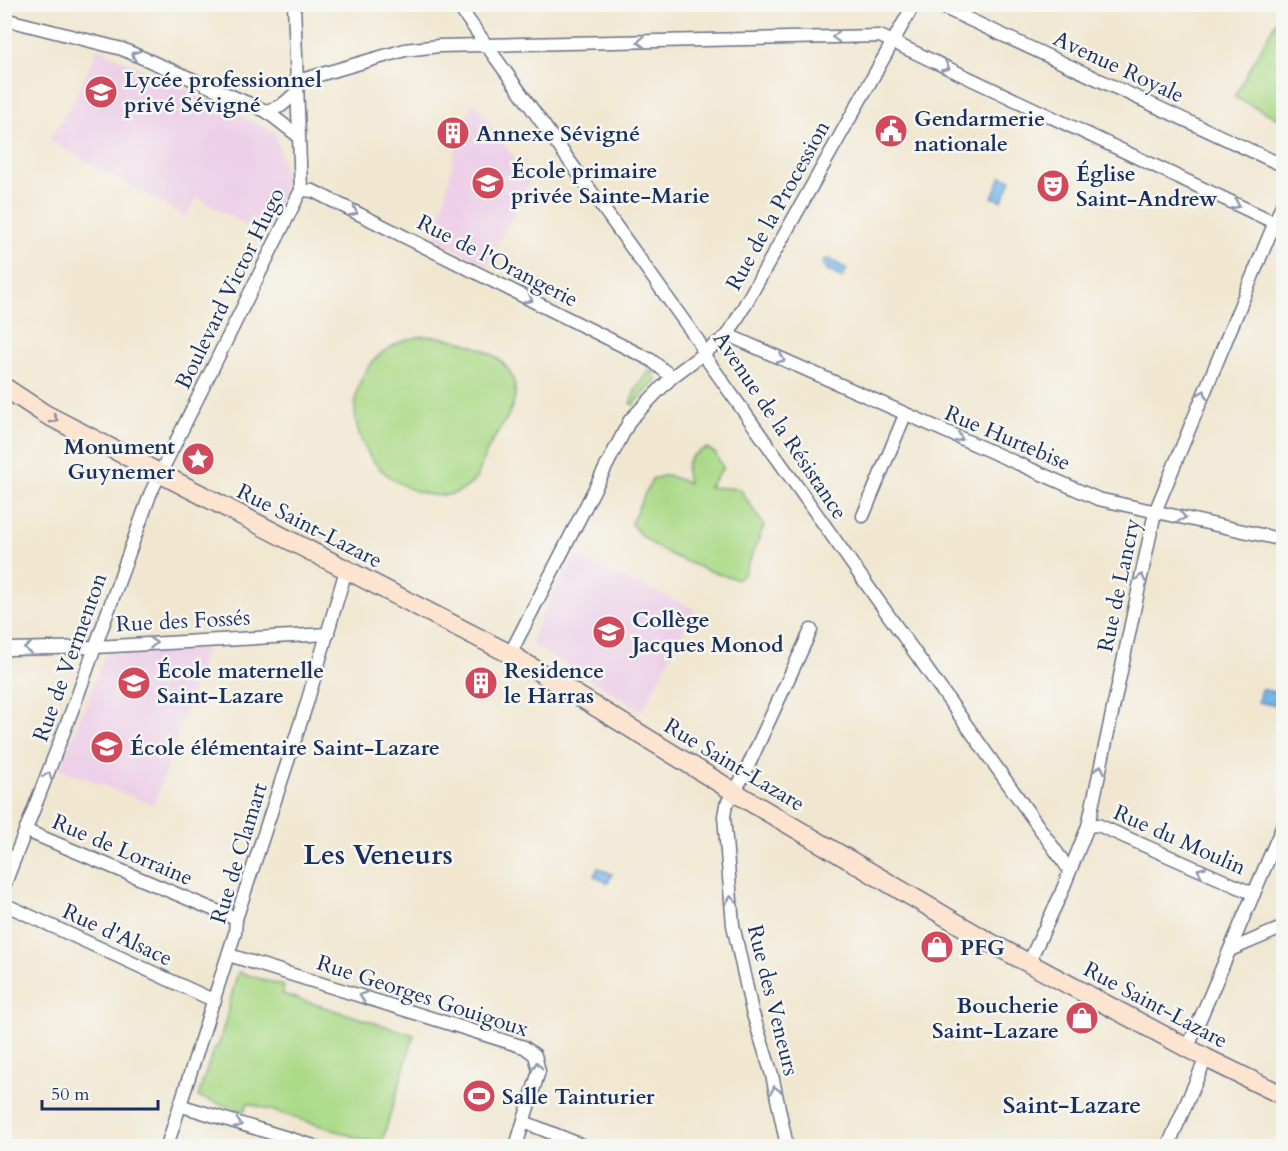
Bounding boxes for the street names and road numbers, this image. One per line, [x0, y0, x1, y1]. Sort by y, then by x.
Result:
street label: Avenue Royale [1048, 23, 1189, 110]
street label: Rue de la Procession [719, 115, 837, 296]
street label: Boulevard Victor Hugo [168, 183, 292, 394]
street label: Rue de l'Orangerie [412, 207, 583, 314]
street label: Avenue de la Résistance [706, 326, 854, 526]
street label: Rue Hurtebise [940, 398, 1075, 478]
street label: Rue Saint-Lazare [232, 476, 387, 575]
street label: Rue de Lancry [1090, 515, 1148, 655]
street label: Rue de Vermenton [25, 568, 115, 746]
street label: Rue des Fossés [115, 602, 251, 640]
street label: Rue Saint-Lazare [658, 711, 811, 819]
street label: Rue de Clamart [203, 779, 275, 927]
street label: Rue du Moulin [1109, 797, 1251, 883]
street label: Rue de Lorraine [48, 807, 198, 893]
street label: Rue d'Alsace [58, 896, 177, 973]
street label: Rue des Veneurs [740, 922, 806, 1079]
street label: Rue Georges Gouigoux [313, 948, 532, 1044]
street label: Rue Saint-Lazare [1078, 954, 1233, 1056]

